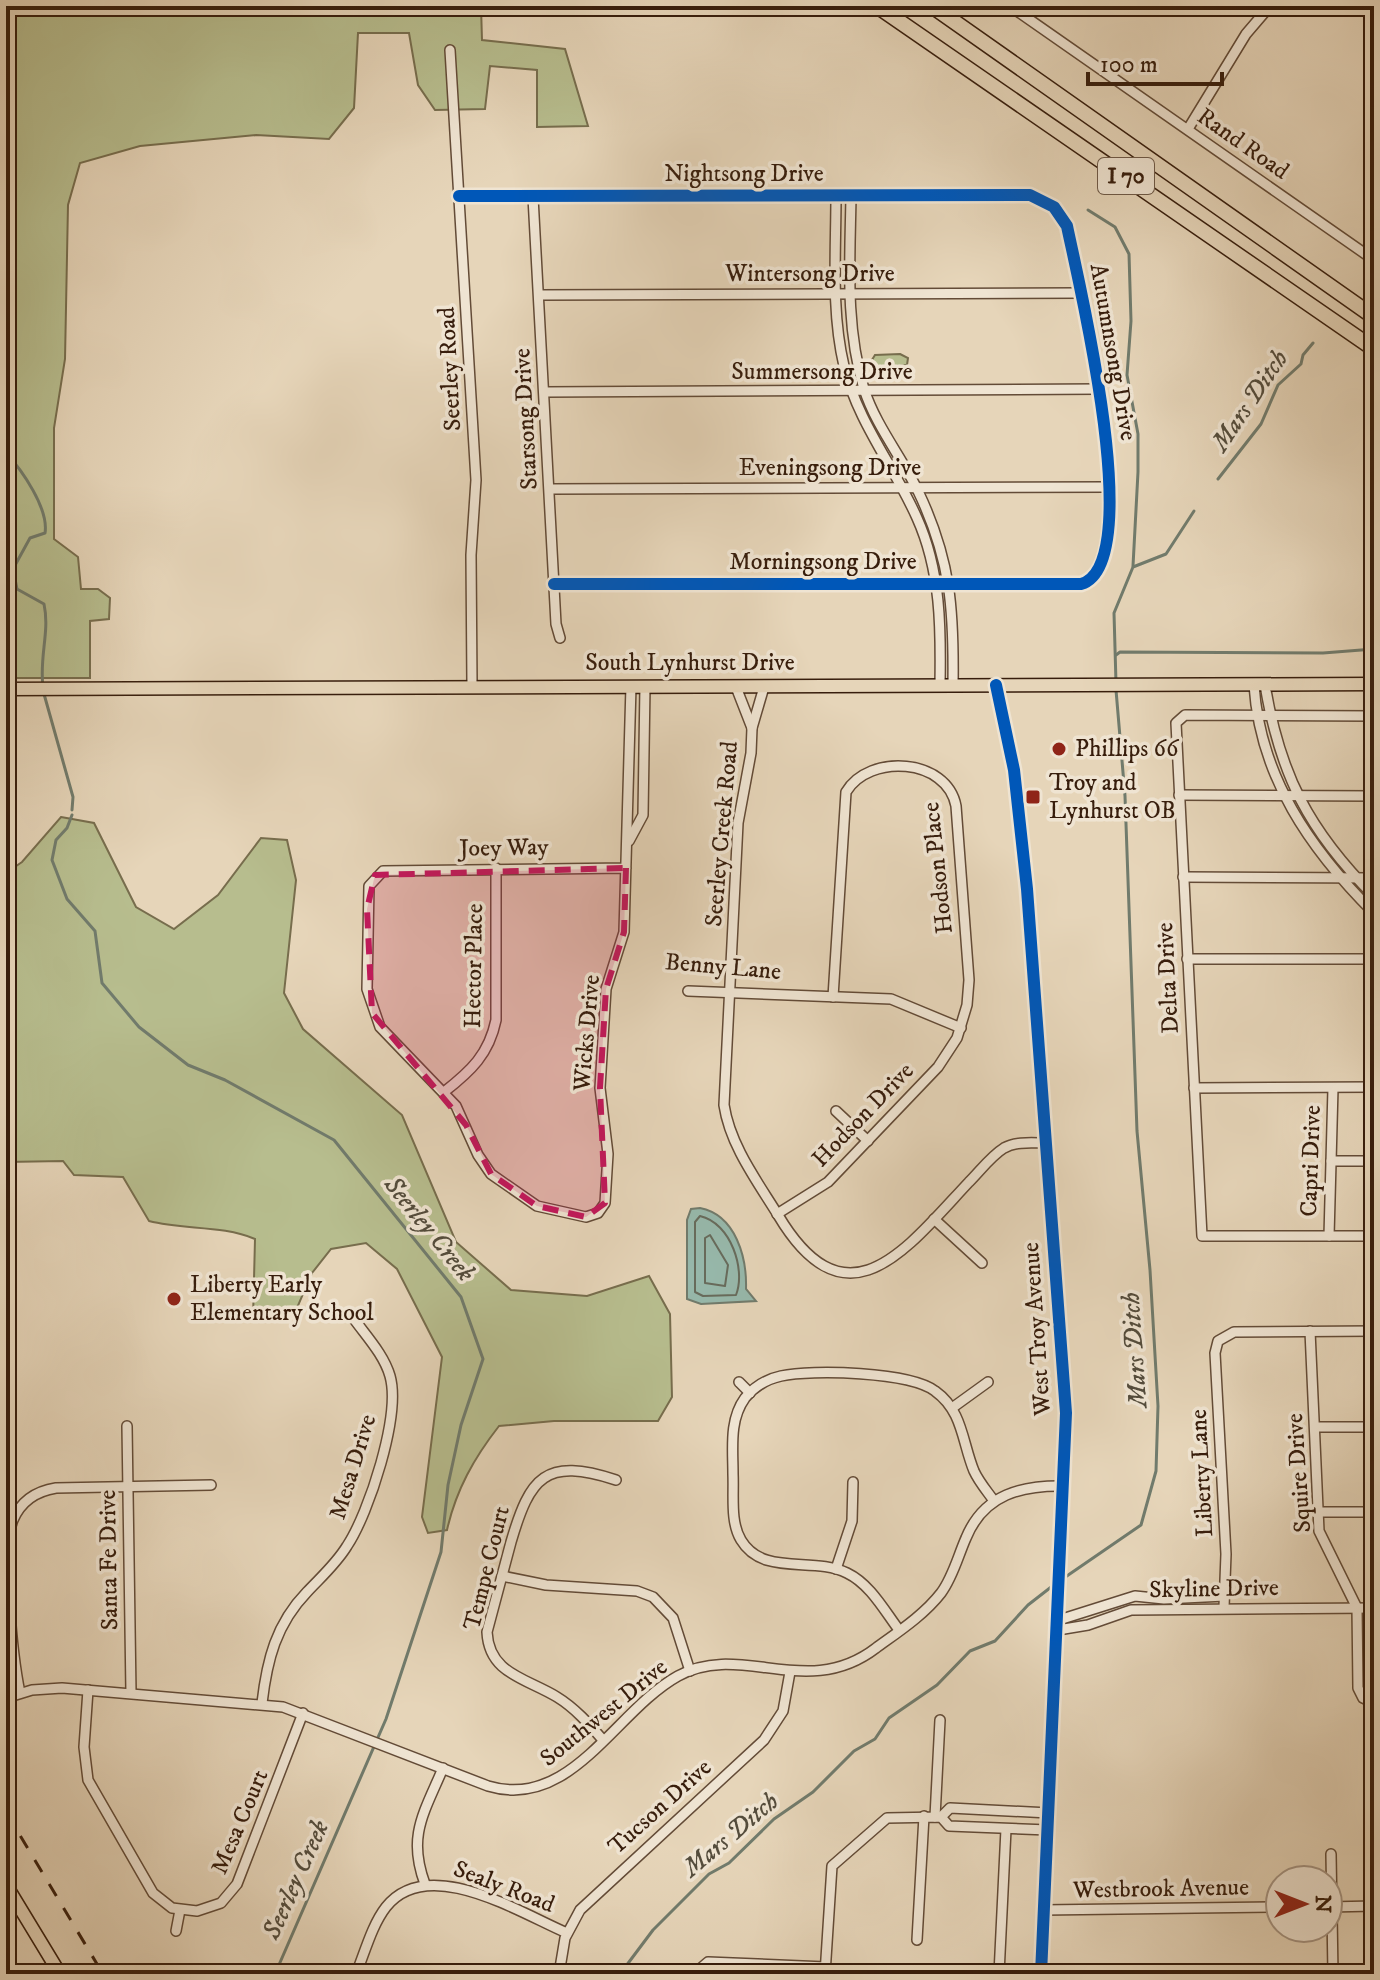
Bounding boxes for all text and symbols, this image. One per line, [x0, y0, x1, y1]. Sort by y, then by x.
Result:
scale bar [1088, 36, 1222, 86]
text: 100 m [1100, 50, 1158, 80]
street label: Rand Road [1191, 101, 1295, 187]
road number: I 70 [1098, 158, 1154, 194]
street label: Nightsong Drive [664, 159, 824, 189]
street label: Wintersong Drive [724, 259, 895, 289]
street label: Autumnsong Drive [1083, 261, 1143, 443]
street label: Seerley Road [432, 306, 468, 432]
water label: Mars Ditch [1203, 344, 1296, 460]
street label: Starsong Drive [507, 347, 545, 491]
street label: Summersong Drive [731, 357, 913, 387]
street label: Eveningsong Drive [739, 453, 921, 483]
street label: Morningsong Drive [729, 547, 917, 577]
street label: South Lynhurst Drive [585, 648, 795, 678]
place label: Phillips 66 [1075, 734, 1180, 764]
street label: Seerley Creek Road [699, 740, 745, 928]
marker: Phillips 66 [1050, 740, 1068, 758]
place label: Troy and Lynhurst OB [1049, 768, 1176, 826]
marker: Troy and Lynhurst OB [1024, 788, 1042, 806]
street label: Hodson Place [916, 801, 960, 935]
street label: Joey Way [457, 832, 549, 864]
street label: Hector Place [458, 903, 490, 1029]
street label: Delta Drive [1150, 922, 1186, 1034]
street label: Benny Lane [664, 947, 782, 987]
street label: Wicks Drive [567, 973, 607, 1094]
street label: Hodson Drive [806, 1056, 920, 1174]
street label: Capri Drive [1294, 1105, 1328, 1217]
water label: Seerley Creek [376, 1169, 482, 1289]
street label: West Troy Avenue [1016, 1241, 1058, 1418]
place label: Liberty Early Elementary School [190, 1270, 374, 1328]
marker: Liberty Early Elementary School [165, 1290, 183, 1308]
water label: Mars Ditch [1114, 1291, 1156, 1411]
street label: Liberty Lane [1184, 1408, 1220, 1538]
street label: Mesa Drive [323, 1411, 383, 1523]
street label: Squire Drive [1280, 1412, 1318, 1534]
street label: Santa Fe Drive [93, 1489, 125, 1631]
street label: Tempe Court [457, 1503, 517, 1633]
street label: Skyline Drive [1149, 1573, 1279, 1605]
street label: Southwest Drive [534, 1652, 674, 1774]
street label: Tucson Drive [602, 1753, 718, 1861]
street label: Mesa Court [205, 1765, 276, 1879]
water label: Mars Ditch [675, 1785, 786, 1886]
water label: Seerley Creek [255, 1815, 337, 1946]
street label: Sealy Road [449, 1854, 559, 1920]
north arrow [1264, 1864, 1344, 1944]
street label: Westbrook Avenue [1072, 1872, 1249, 1906]
text: N [1309, 1895, 1336, 1913]

